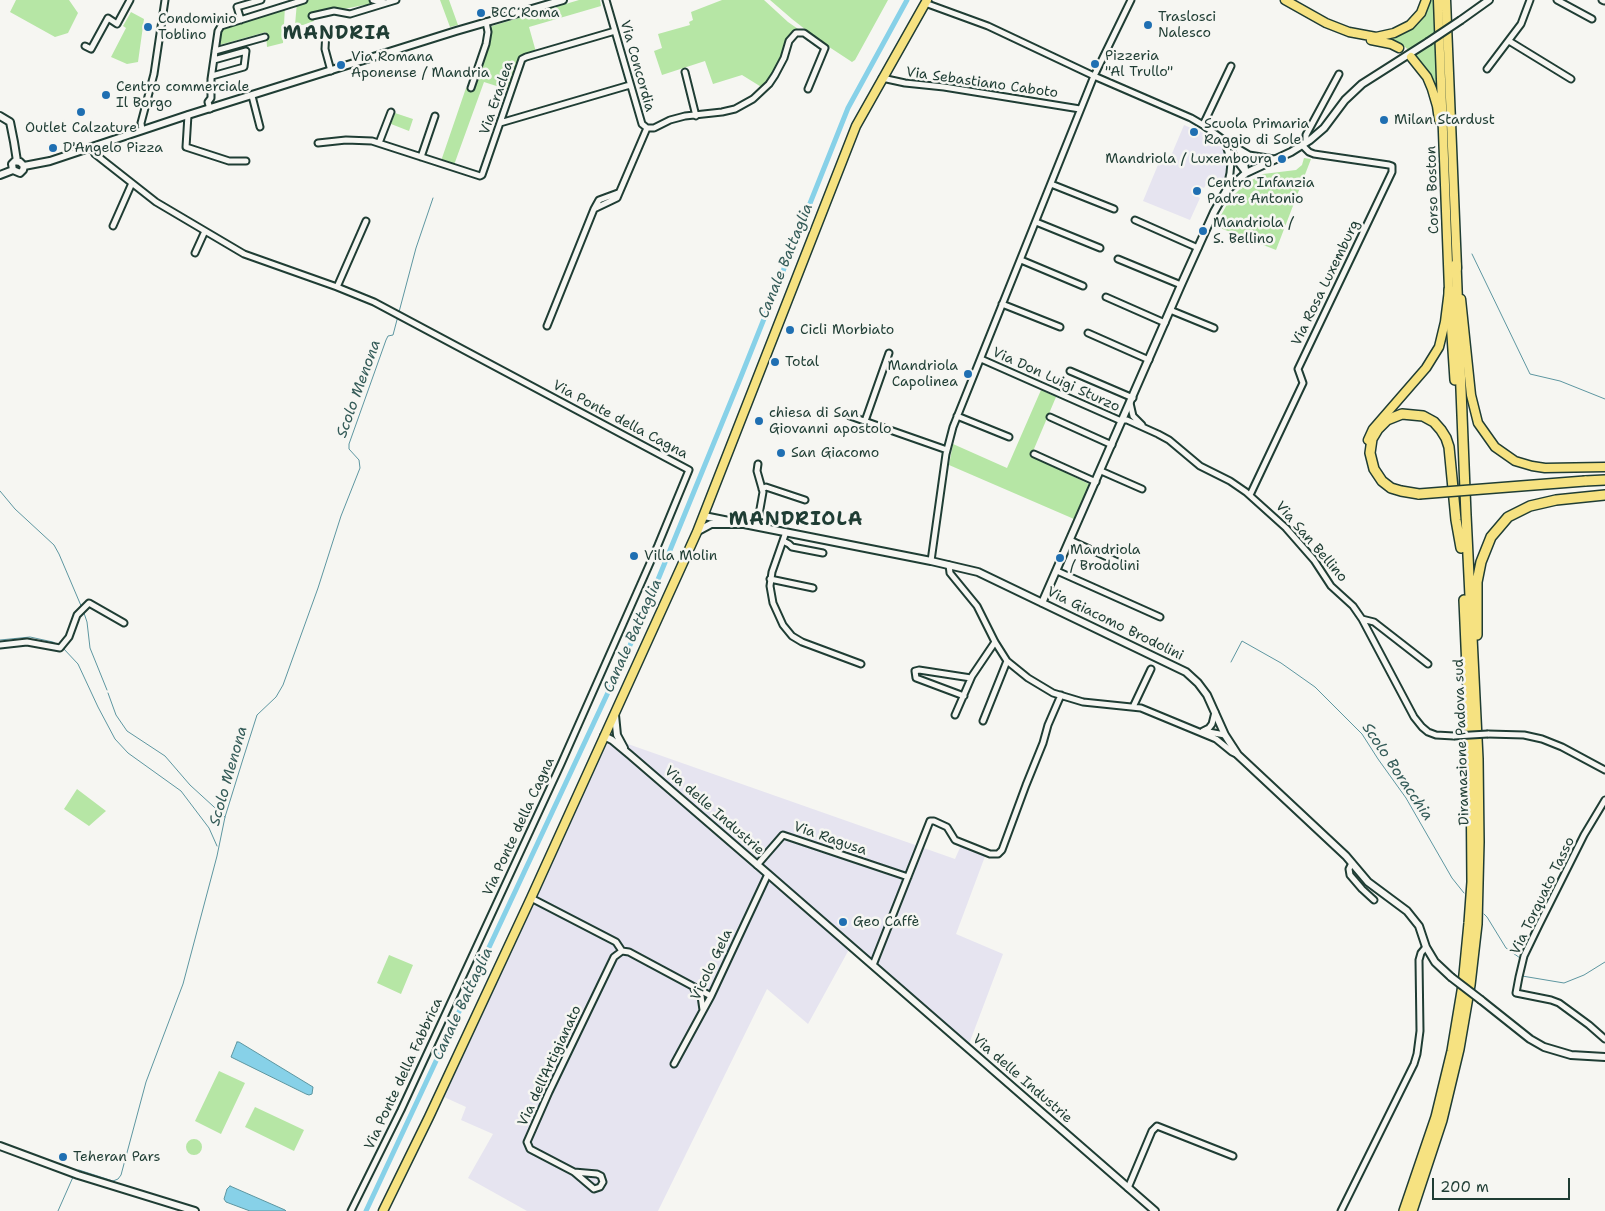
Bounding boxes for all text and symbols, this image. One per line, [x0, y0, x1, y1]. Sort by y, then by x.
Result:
place label: BCC Roma [491, 5, 559, 21]
marker: BCC Roma [475, 7, 487, 19]
place label: Traslosci Nalesco [1158, 9, 1216, 41]
place label: Condominio Toblino [158, 11, 237, 44]
street label: Via Concordia [616, 18, 658, 114]
marker: Traslosci Nalesco [1142, 19, 1154, 31]
marker: Condominio Toblino [142, 21, 154, 33]
district label: MANDRIA [282, 23, 392, 45]
place label: Pizzeria "Al Trullo" [1105, 48, 1173, 80]
place label: Via Romana Aponense / Mandria [351, 49, 489, 82]
marker: Pizzeria "Al Trullo" [1089, 58, 1101, 70]
marker: Via Romana Aponense / Mandria [335, 59, 347, 71]
street label: Via Eraclea [477, 59, 517, 137]
street label: Via Sebastiano Caboto [905, 64, 1059, 102]
place label: Centro commerciale Il Borgo [116, 79, 249, 111]
marker: Centro commerciale Il Borgo [100, 89, 112, 101]
marker: Outlet Calzature [75, 106, 87, 118]
place label: Milan Stardust [1394, 112, 1495, 128]
marker: Milan Stardust [1378, 114, 1390, 126]
place label: Scuola Primaria Raggio di Sole [1204, 116, 1309, 148]
place label: Outlet Calzature [25, 120, 137, 136]
marker: Scuola Primaria Raggio di Sole [1188, 126, 1200, 138]
place label: D'Angelo Pizza [63, 140, 163, 156]
marker: D'Angelo Pizza [47, 142, 59, 154]
street label: Corso Boston [1423, 146, 1443, 234]
place label: Mandriola / Luxembourg [1105, 151, 1272, 167]
marker: Mandriola / Luxembourg [1276, 153, 1288, 165]
place label: Centro Infanzia Padre Antonio [1207, 175, 1314, 208]
marker: Centro Infanzia Padre Antonio [1191, 185, 1203, 197]
water label: Canale Battaglia [755, 201, 817, 321]
place label: Mandriola / S. Bellino [1213, 215, 1293, 248]
street label: Via Rosa Luxemburg [1288, 217, 1364, 349]
marker: Mandriola / S. Bellino [1197, 225, 1209, 237]
place label: Cicli Morbiato [800, 322, 894, 338]
marker: Cicli Morbiato [784, 324, 796, 336]
water label: Scolo Menona [333, 338, 385, 440]
street label: Via Don Luigi Sturzo [990, 344, 1122, 416]
place label: Total [785, 354, 819, 370]
marker: Total [769, 356, 781, 368]
place label: Mandriola Capolinea [887, 358, 958, 391]
marker: Mandriola Capolinea [962, 368, 974, 380]
street label: Via Ponte della Cagna [549, 377, 691, 463]
place label: chiesa di San Giovanni apostolo [769, 405, 891, 438]
marker: chiesa di San Giovanni apostolo [753, 415, 765, 427]
place label: San Giacomo [791, 445, 879, 461]
marker: San Giacomo [775, 447, 787, 459]
street label: Via San Bellino [1271, 498, 1351, 586]
district label: MANDRIOLA [728, 509, 864, 531]
place label: Mandriola / Brodolini [1070, 542, 1141, 574]
place label: Villa Molin [644, 548, 717, 564]
marker: Villa Molin [628, 550, 640, 562]
marker: Mandriola / Brodolini [1054, 552, 1066, 564]
water label: Canale Battaglia [600, 576, 666, 696]
street label: Via Giacomo Brodolini [1044, 584, 1186, 664]
street label: Diramazione Padova sud [1451, 658, 1473, 826]
water label: Scolo Boracchia [1358, 720, 1436, 824]
water label: Scolo Menona [206, 724, 252, 828]
street label: Via Ponte della Cagna [480, 755, 558, 899]
street label: Via delle Industrie [661, 763, 767, 859]
street label: Via Ragusa [791, 819, 869, 859]
street label: Via Torquato Tasso [1507, 834, 1579, 958]
place label: Geo Caffè [853, 914, 919, 930]
marker: Geo Caffè [837, 916, 849, 928]
street label: Vicolo Gela [688, 927, 736, 1003]
water label: Canale Battaglia [429, 945, 497, 1063]
street label: Via Ponte della Fabbrica [361, 995, 447, 1153]
street label: Via dell'Artigianato [515, 1003, 585, 1129]
street label: Via delle Industrie [969, 1031, 1075, 1127]
place label: Teheran Pars [73, 1149, 161, 1165]
marker: Teheran Pars [57, 1151, 69, 1163]
scale bar [1435, 1168, 1572, 1200]
text: 200 m [1440, 1177, 1489, 1197]

